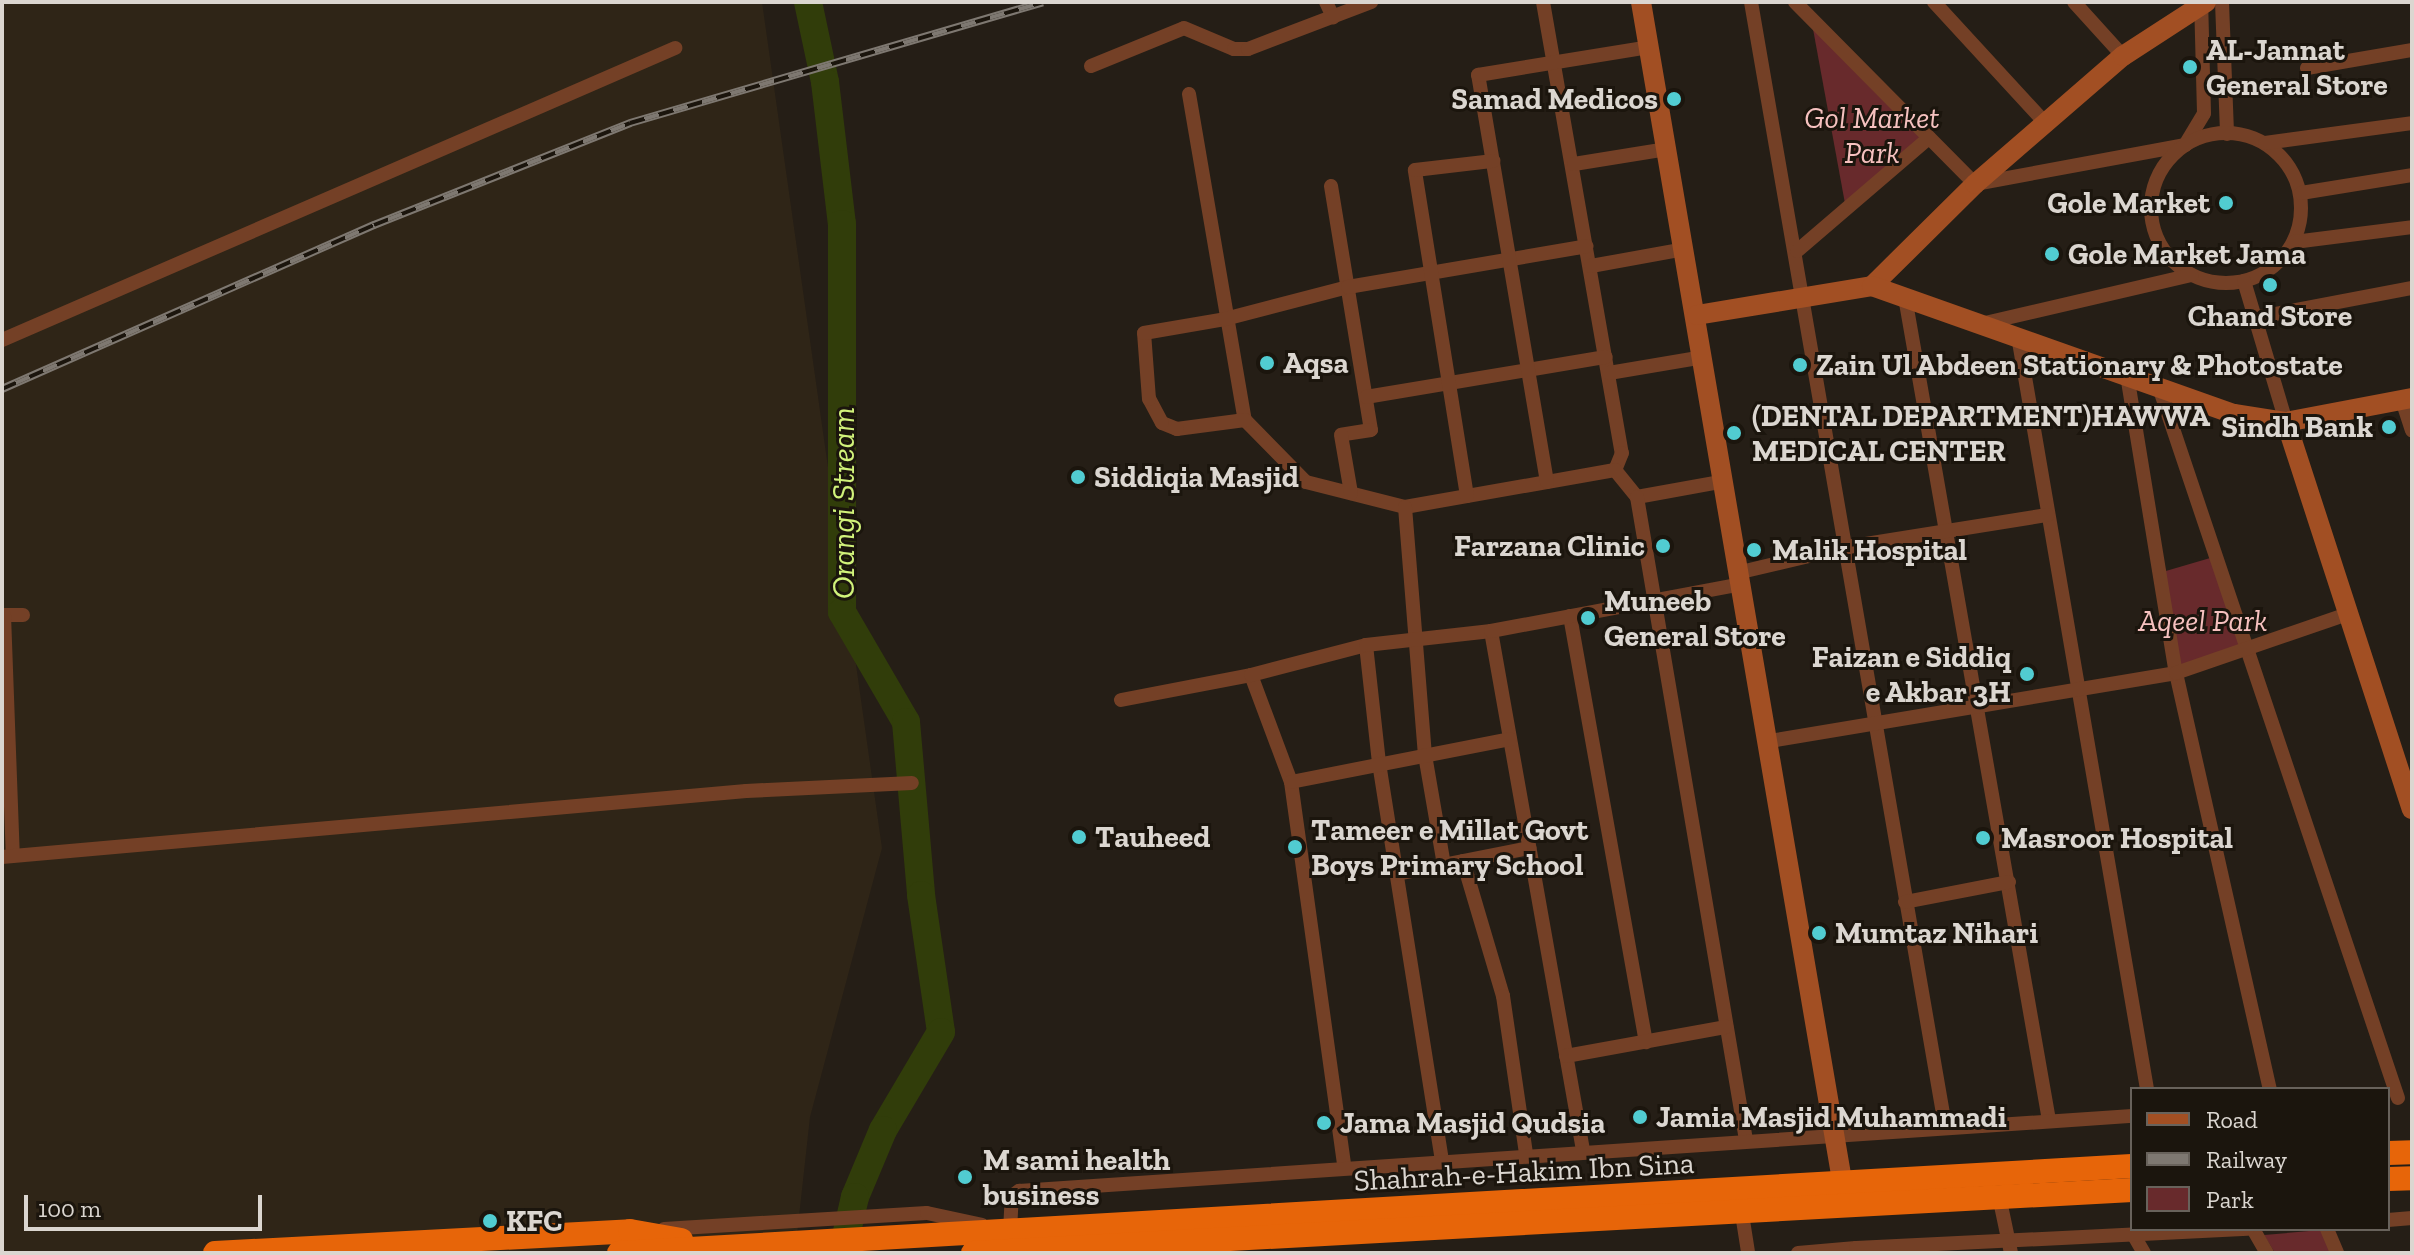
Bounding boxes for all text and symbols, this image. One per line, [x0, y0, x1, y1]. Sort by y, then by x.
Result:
place label: AL-Jannat General Store [2206, 32, 2388, 102]
marker: AL-Jannat General Store [2181, 58, 2199, 76]
place label: Samad Medicos [1451, 81, 1658, 117]
marker: Samad Medicos [1665, 90, 1683, 108]
park label: Gol Market Park [1804, 100, 1940, 170]
place label: Gole Market [2047, 185, 2210, 221]
marker: Gole Market [2217, 194, 2235, 212]
place label: Gole Market Jama [2068, 236, 2307, 272]
marker: Gole Market Jama [2043, 245, 2061, 263]
marker: Chand Store [2261, 276, 2279, 294]
place label: Chand Store [2188, 298, 2352, 334]
place label: Aqsa [1283, 345, 1349, 381]
place label: Zain Ul Abdeen Stationary & Photostate [1816, 347, 2344, 383]
marker: Aqsa [1258, 354, 1276, 372]
marker: Zain Ul Abdeen Stationary & Photostate [1791, 356, 1809, 374]
place label: (DENTAL DEPARTMENT)HAWWA MEDICAL CENTER [1752, 398, 2211, 468]
water label: Orangi Stream [824, 407, 862, 599]
place label: Sindh Bank [2221, 409, 2373, 445]
marker: Sindh Bank [2380, 418, 2398, 436]
marker: (DENTAL DEPARTMENT)HAWWA MEDICAL CENTER [1723, 422, 1745, 444]
place label: Siddiqia Masjid [1094, 459, 1299, 495]
marker: Siddiqia Masjid [1069, 468, 1087, 486]
place label: Farzana Clinic [1454, 528, 1645, 564]
place label: Malik Hospital [1772, 532, 1967, 568]
marker: Farzana Clinic [1652, 535, 1674, 557]
marker: Malik Hospital [1743, 539, 1765, 561]
place label: Muneeb General Store [1604, 583, 1786, 654]
park label: Aqeel Park [2139, 603, 2267, 639]
marker: Muneeb General Store [1579, 609, 1597, 627]
place label: Faizan e Siddiq e Akbar 3H [1812, 639, 2011, 710]
marker: Faizan e Siddiq e Akbar 3H [2018, 665, 2036, 683]
place label: Tameer e Millat Govt Boys Primary School [1311, 812, 1589, 882]
place label: Tauheed [1095, 819, 1210, 855]
place label: Masroor Hospital [2001, 820, 2234, 856]
marker: Masroor Hospital [1972, 827, 1994, 849]
marker: Tauheed [1070, 828, 1088, 846]
marker: Tameer e Millat Govt Boys Primary School [1286, 838, 1304, 856]
place label: Mumtaz Nihari [1835, 915, 2038, 951]
marker: Mumtaz Nihari [1810, 924, 1828, 942]
legend [2130, 1087, 2390, 1231]
place label: Jamia Masjid Muhammadi [1656, 1099, 2007, 1135]
place label: Jama Masjid Qudsia [1340, 1105, 1605, 1141]
text: Road [2206, 1105, 2258, 1134]
marker: Jamia Masjid Muhammadi [1631, 1108, 1649, 1126]
marker: Jama Masjid Qudsia [1315, 1114, 1333, 1132]
place label: M sami health business [983, 1142, 1170, 1212]
street label: Shahrah-e-Hakim Ibn Sina [1353, 1145, 1695, 1199]
text: Railway [2206, 1145, 2287, 1174]
marker: M sami health business [954, 1166, 976, 1188]
scale bar [28, 1179, 266, 1229]
text: Park [2206, 1185, 2254, 1214]
text: 100 m [38, 1194, 101, 1223]
place label: KFC [506, 1203, 563, 1239]
marker: KFC [481, 1212, 499, 1230]

